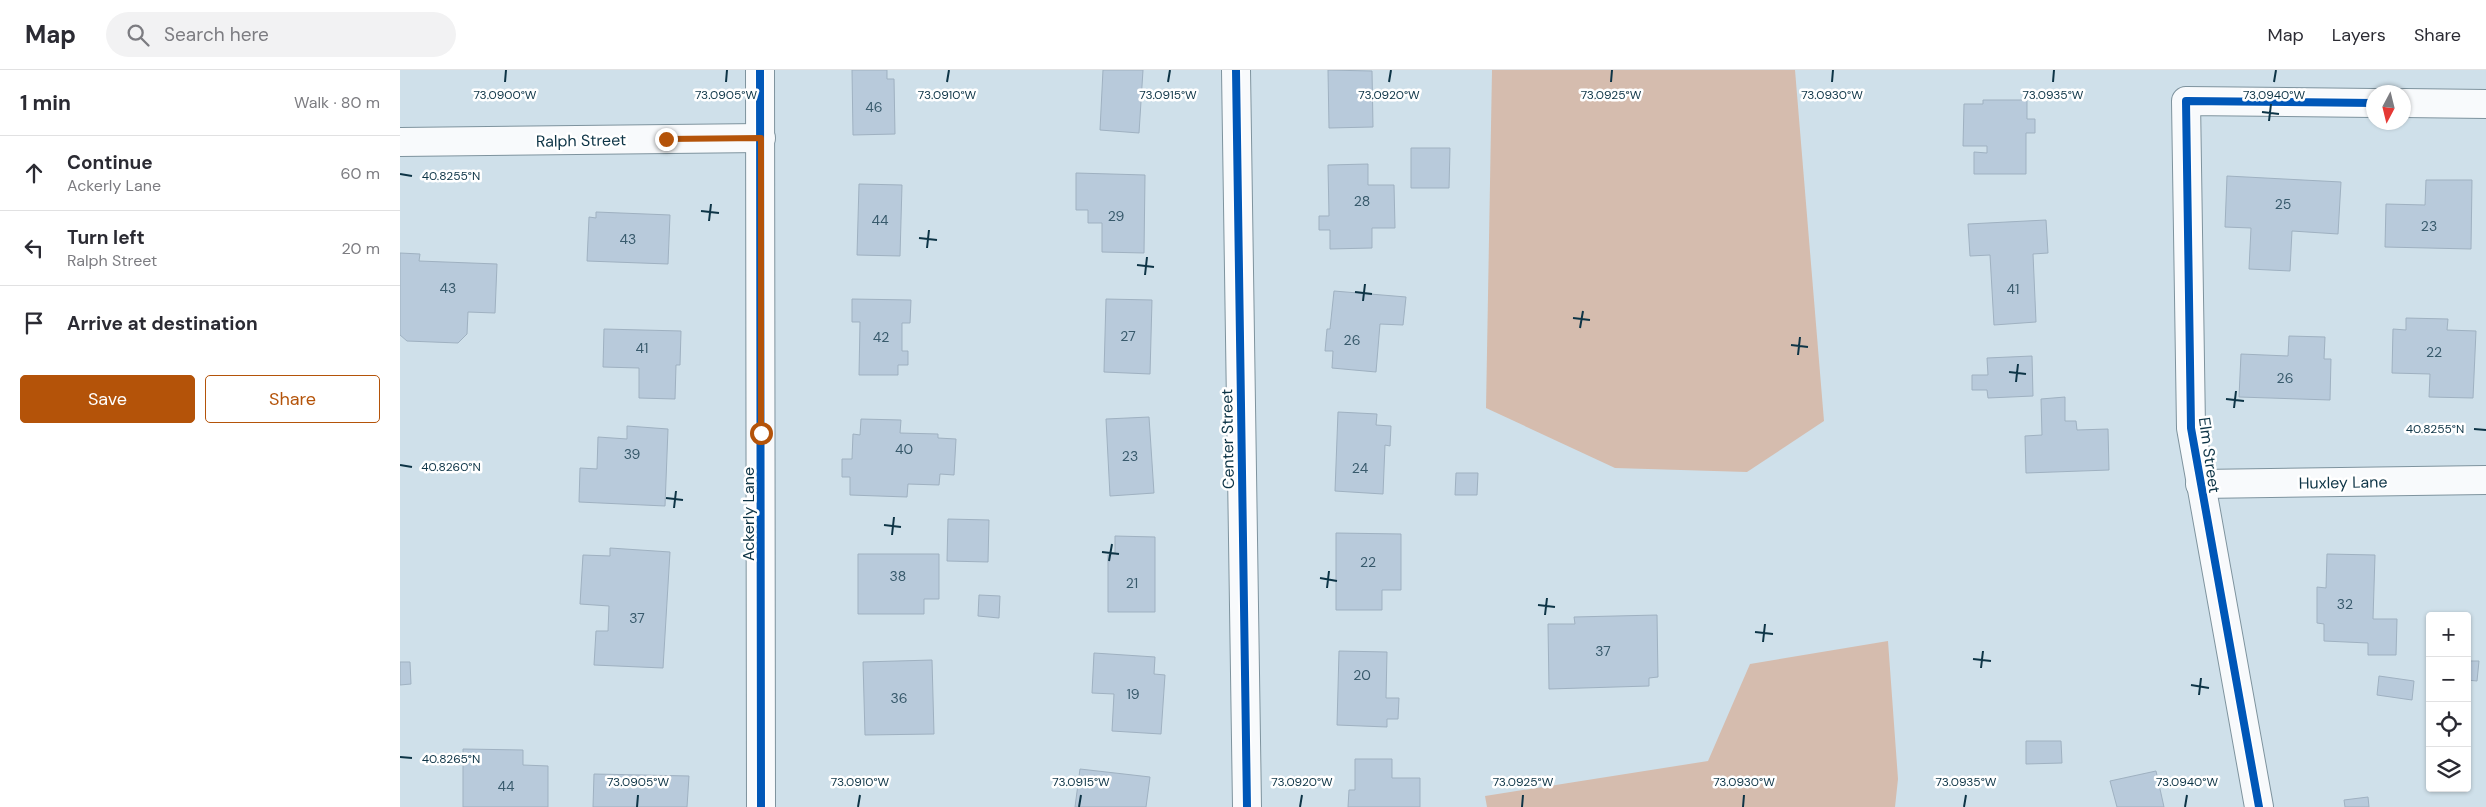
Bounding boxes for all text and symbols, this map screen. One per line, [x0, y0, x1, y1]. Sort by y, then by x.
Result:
search box [106, 12, 456, 57]
text: Map [25, 19, 76, 50]
icon: search [124, 21, 152, 49]
text: Search here [164, 22, 269, 47]
text: Map [2268, 23, 2304, 47]
text: Layers [2332, 23, 2386, 47]
text: Share [2414, 23, 2461, 47]
north arrow [2366, 85, 2411, 130]
text: 73.0900°W [474, 87, 537, 103]
text: 73.0905°W [695, 87, 757, 103]
text: 73.0910°W [918, 87, 977, 103]
text: 73.0915°W [1139, 87, 1197, 103]
text: 73.0920°W [1358, 87, 1420, 103]
text: 73.0925°W [1581, 87, 1642, 103]
text: 73.0930°W [1801, 87, 1863, 103]
text: 73.0935°W [2023, 87, 2084, 103]
text: 73.0940°W [2243, 87, 2305, 103]
text: 1 min [20, 89, 71, 117]
text: Walk · 80 m [294, 92, 380, 113]
house number: 46 [865, 98, 883, 116]
route end [655, 128, 678, 151]
street label: Ralph Street [536, 129, 626, 152]
text: Continue [67, 150, 153, 175]
icon: ahead [20, 159, 48, 187]
text: 60 m [340, 163, 380, 184]
text: 40.8255°N [422, 168, 480, 184]
text: Ackerly Lane [67, 175, 161, 196]
house number: 28 [1354, 192, 1370, 210]
house number: 25 [2275, 195, 2291, 213]
house number: 29 [1108, 207, 1125, 225]
house number: 44 [872, 211, 889, 229]
house number: 23 [2421, 217, 2437, 235]
text: Turn left [67, 225, 145, 250]
house number: 43 [620, 230, 636, 248]
icon: left [20, 234, 48, 262]
text: 20 m [341, 238, 380, 259]
text: Ralph Street [67, 250, 157, 271]
house number: 43 [440, 279, 456, 297]
house number: 41 [2007, 280, 2019, 298]
icon: arrive [20, 309, 48, 337]
text: Arrive at destination [67, 311, 258, 336]
house number: 27 [1120, 327, 1136, 345]
house number: 42 [873, 328, 889, 346]
house number: 26 [1344, 331, 1360, 349]
house number: 41 [636, 339, 648, 357]
house number: 22 [2426, 343, 2442, 361]
house number: 26 [2277, 369, 2293, 387]
button: Save [20, 375, 195, 423]
button: Share [205, 375, 380, 423]
street label: Center Street [1216, 389, 1239, 489]
street label: Elm Street [2194, 416, 2225, 494]
text: 40.8255°N [2406, 421, 2464, 437]
route start [750, 422, 773, 445]
house number: 40 [895, 440, 913, 458]
house number: 39 [624, 445, 641, 463]
house number: 23 [1122, 447, 1138, 465]
text: 40.8260°N [421, 459, 481, 475]
house number: 24 [1352, 459, 1369, 477]
street label: Ackerly Lane [738, 467, 759, 561]
street label: Huxley Lane [2298, 471, 2388, 494]
house number: 22 [1360, 553, 1376, 571]
house number: 38 [890, 567, 906, 585]
house number: 21 [1126, 574, 1138, 592]
house number: 32 [2337, 595, 2353, 613]
house number: 37 [629, 609, 645, 627]
map controls [2426, 612, 2471, 792]
button: + [2426, 612, 2471, 657]
house number: 37 [1595, 642, 1611, 660]
button: − [2426, 657, 2471, 702]
house number: 20 [1353, 666, 1371, 684]
house number: 19 [1126, 685, 1140, 703]
house number: 36 [890, 689, 908, 707]
button: locate [2426, 702, 2471, 747]
button: layers [2426, 747, 2471, 792]
text: 40.8265°N [422, 751, 480, 767]
text: 73.0905°W [607, 774, 669, 790]
text: 73.0910°W [831, 774, 890, 790]
text: 73.0915°W [1052, 774, 1110, 790]
text: 73.0920°W [1271, 774, 1333, 790]
text: 73.0925°W [1493, 774, 1554, 790]
text: 73.0930°W [1713, 774, 1775, 790]
text: 73.0935°W [1936, 774, 1997, 790]
text: 73.0940°W [2156, 774, 2218, 790]
house number: 44 [498, 777, 515, 795]

